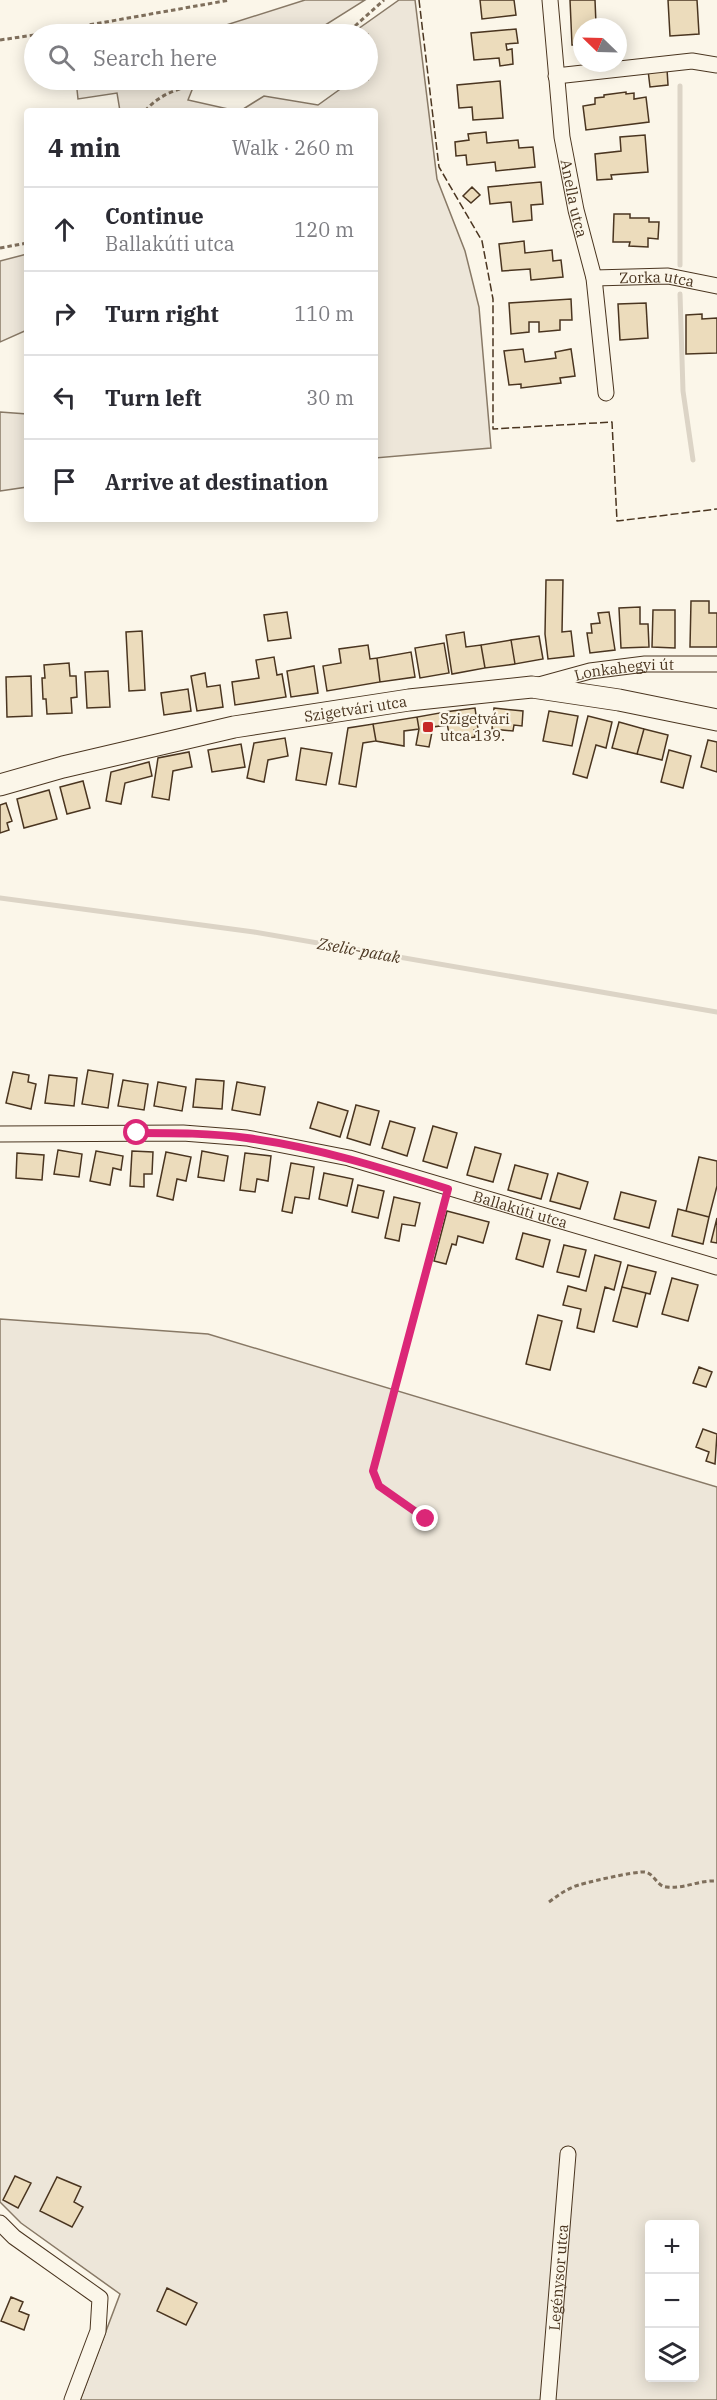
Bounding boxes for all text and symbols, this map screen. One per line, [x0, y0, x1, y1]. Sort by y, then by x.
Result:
north arrow [573, 18, 627, 72]
search box [24, 24, 378, 90]
icon: search [45, 41, 78, 74]
text: Search here [93, 43, 217, 72]
text: 4 min [48, 130, 121, 164]
text: Walk · 260 m [232, 134, 354, 161]
street label: Anella utca [557, 158, 592, 239]
text: Continue [105, 201, 204, 230]
icon: ahead [48, 213, 81, 246]
text: 120 m [294, 216, 354, 243]
text: Ballakúti utca [105, 230, 235, 257]
street label: Zorka utca [619, 266, 696, 291]
icon: right [48, 297, 81, 330]
text: Turn right [105, 299, 219, 328]
text: 110 m [294, 300, 354, 327]
icon: left [48, 381, 81, 414]
text: Turn left [105, 383, 201, 412]
text: 30 m [306, 384, 354, 411]
icon: arrive [48, 465, 81, 498]
text: Arrive at destination [105, 467, 328, 496]
street label: Lonkahegyi út [572, 655, 674, 684]
street label: Szigetvári utca [303, 691, 408, 726]
place label: Szigetvári utca 139. [440, 709, 510, 745]
marker: Szigetvári utca 139. [421, 720, 435, 734]
water label: Zselic-patak [315, 933, 403, 967]
route start [123, 1119, 149, 1145]
street label: Ballakúti utca [471, 1186, 570, 1232]
route end [412, 1505, 438, 1531]
map controls [645, 2220, 699, 2382]
button: + [645, 2220, 699, 2274]
street label: Legénysor utca [544, 2223, 572, 2331]
button: − [645, 2274, 699, 2328]
button: layers [645, 2328, 699, 2382]

